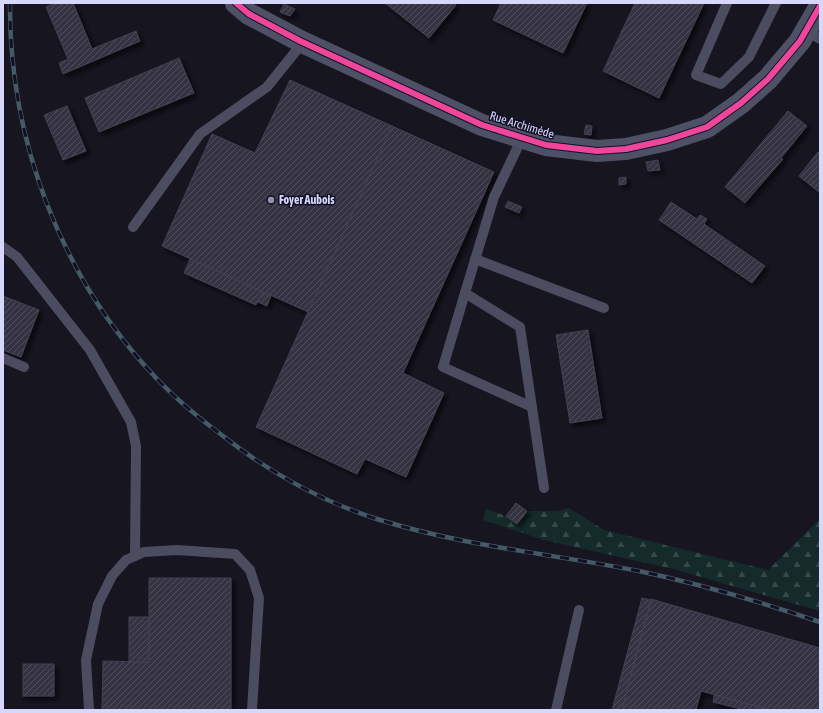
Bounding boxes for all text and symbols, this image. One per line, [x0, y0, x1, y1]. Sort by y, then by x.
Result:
street label: Rue Archimède [488, 109, 556, 141]
place label: Foyer Aubois [279, 193, 335, 207]
marker: Foyer Aubois [266, 195, 276, 205]

